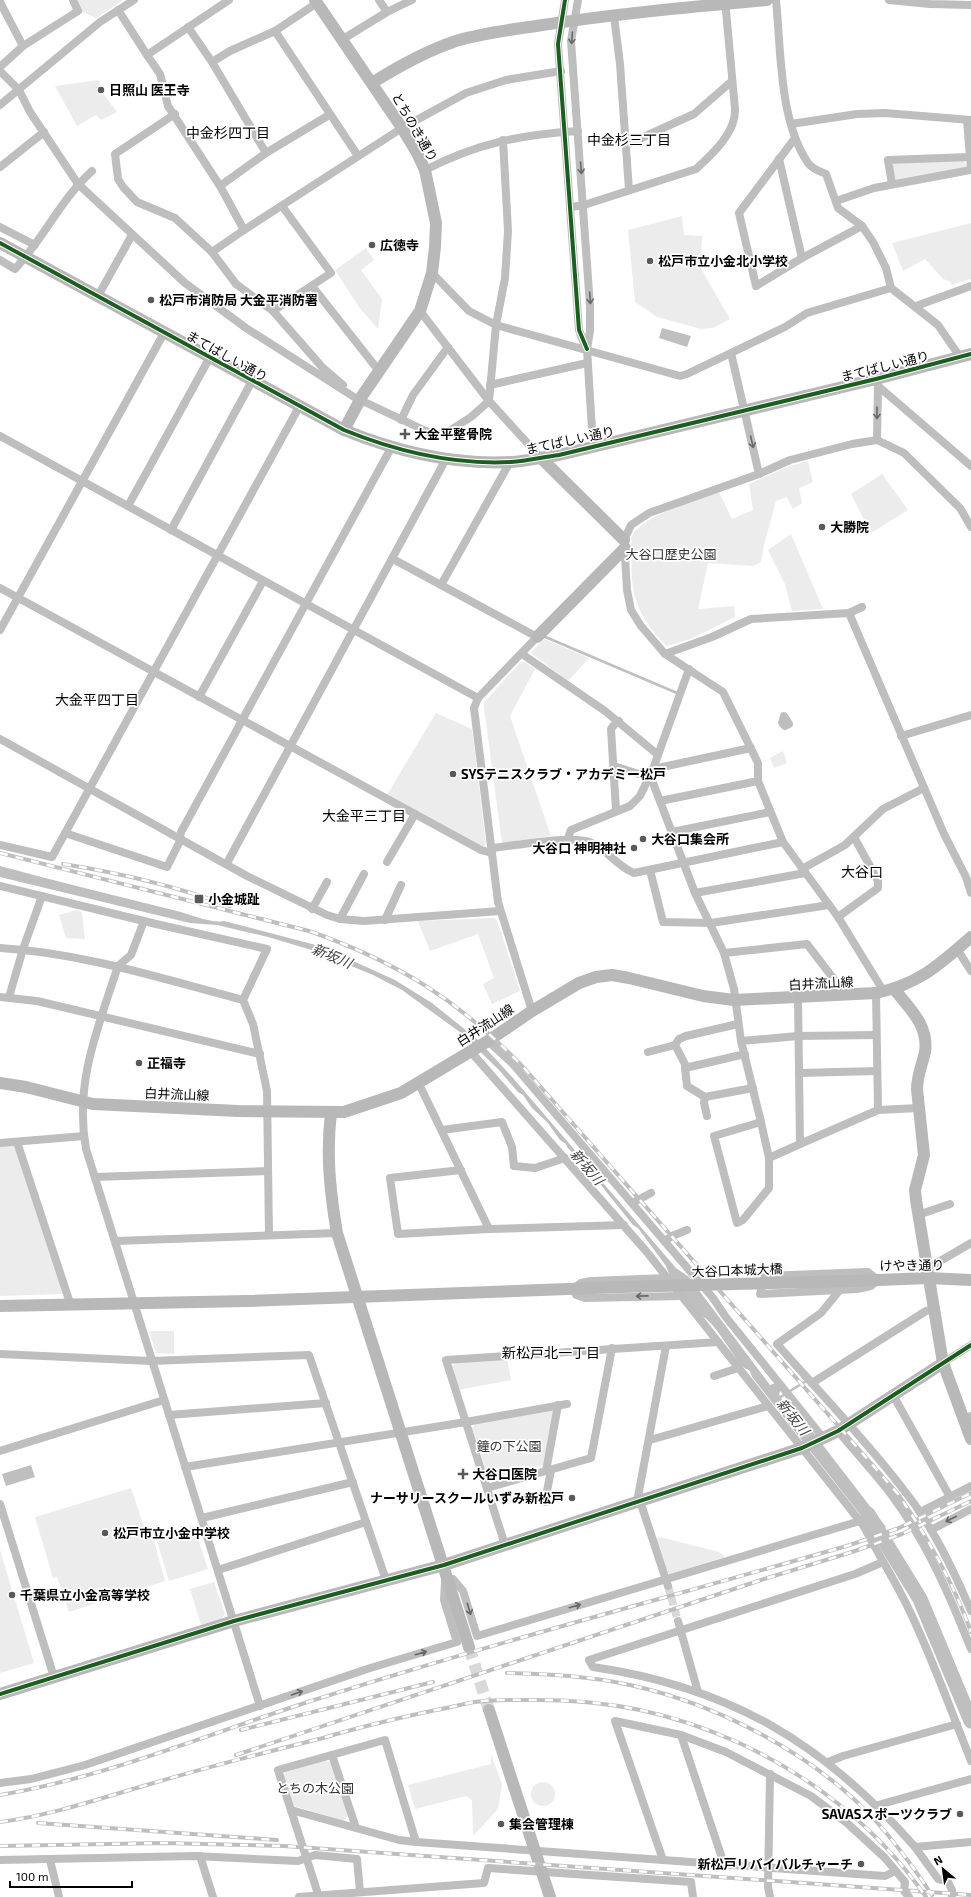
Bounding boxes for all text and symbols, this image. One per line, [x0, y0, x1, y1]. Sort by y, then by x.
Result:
one-way arrow [568, 32, 575, 45]
place label: 日照山 医王寺 [109, 82, 190, 98]
marker: 日照山 医王寺 [96, 85, 106, 95]
street label: とちのき通り [389, 89, 441, 165]
district label: 中金杉四丁目 [186, 124, 270, 141]
district label: 中金杉三丁目 [587, 131, 671, 148]
one-way arrow [578, 161, 585, 174]
place label: 広徳寺 [380, 237, 419, 253]
marker: 広徳寺 [367, 240, 377, 250]
place label: 松戸市立小金北小学校 [658, 253, 788, 269]
marker: 松戸市立小金北小学校 [645, 256, 655, 266]
one-way arrow [586, 291, 593, 304]
place label: 松戸市消防局 大金平消防署 [159, 292, 318, 308]
marker: 松戸市消防局 大金平消防署 [146, 295, 156, 305]
street label: まてばしい通り [183, 327, 271, 385]
street label: まてばしい通り [839, 347, 931, 385]
one-way arrow [873, 406, 881, 419]
street label: まてばしい通り [524, 423, 616, 457]
place label: 大金平整骨院 [414, 426, 492, 442]
marker: 大金平整骨院 [399, 428, 411, 440]
one-way arrow [748, 435, 756, 448]
place label: 大勝院 [830, 519, 869, 535]
marker: 大勝院 [817, 522, 827, 532]
park label: 大谷口歴史公園 [625, 546, 717, 562]
district label: 大金平四丁目 [55, 691, 139, 708]
place label: SYSテニスクラブ・アカデミー松戸 [461, 766, 666, 782]
marker: SYSテニスクラブ・アカデミー松戸 [448, 769, 458, 779]
district label: 大金平三丁目 [322, 807, 406, 824]
place label: 大谷口集会所 [651, 831, 729, 847]
marker: 大谷口集会所 [638, 834, 648, 844]
place label: 大谷口 神明神社 [532, 840, 626, 856]
marker: 大谷口 神明神社 [629, 843, 639, 853]
district label: 大谷口 [841, 863, 883, 880]
place label: 小金城趾 [208, 891, 260, 907]
marker: 小金城趾 [193, 893, 205, 905]
water label: 新坂川 [310, 940, 357, 972]
street label: 白井流山線 [788, 973, 854, 993]
street label: 白井流山線 [453, 1001, 517, 1049]
place label: 正福寺 [147, 1055, 186, 1071]
marker: 正福寺 [134, 1058, 144, 1068]
street label: 白井流山線 [144, 1085, 210, 1103]
water label: 新坂川 [567, 1145, 609, 1190]
street label: けやき通り [879, 1256, 945, 1274]
street label: 大谷口本城大橋 [691, 1260, 783, 1280]
one-way arrow [636, 1293, 649, 1300]
district label: 新松戸北一丁目 [502, 1344, 600, 1361]
water label: 新坂川 [774, 1395, 814, 1440]
park label: 鐘の下公園 [476, 1438, 542, 1454]
place label: 大谷口医院 [472, 1466, 537, 1482]
marker: 大谷口医院 [457, 1468, 469, 1480]
place label: ナーサリースクールいずみ新松戸 [370, 1490, 564, 1506]
marker: ナーサリースクールいずみ新松戸 [567, 1493, 577, 1503]
one-way arrow [945, 1516, 957, 1524]
place label: 松戸市立小金中学校 [113, 1525, 230, 1541]
marker: 松戸市立小金中学校 [100, 1528, 110, 1538]
place label: 千葉県立小金高等学校 [20, 1587, 150, 1603]
marker: 千葉県立小金高等学校 [7, 1590, 17, 1600]
one-way arrow [569, 1602, 582, 1609]
one-way arrow [466, 1603, 473, 1616]
one-way arrow [414, 1649, 427, 1656]
one-way arrow [291, 1689, 304, 1696]
park label: とちの木公園 [276, 1780, 354, 1796]
place label: SAVASスポーツクラブ [822, 1806, 952, 1822]
marker: SAVASスポーツクラブ [955, 1809, 965, 1819]
place label: 集会管理棟 [509, 1816, 574, 1832]
marker: 集会管理棟 [496, 1819, 506, 1829]
north arrow [923, 1849, 963, 1889]
text: N [931, 1852, 945, 1867]
place label: 新松戸リバイバルチャーチ [697, 1856, 853, 1872]
marker: 新松戸リバイバルチャーチ [856, 1859, 866, 1869]
scale bar [10, 1863, 132, 1889]
text: 100 m [16, 1869, 48, 1883]

